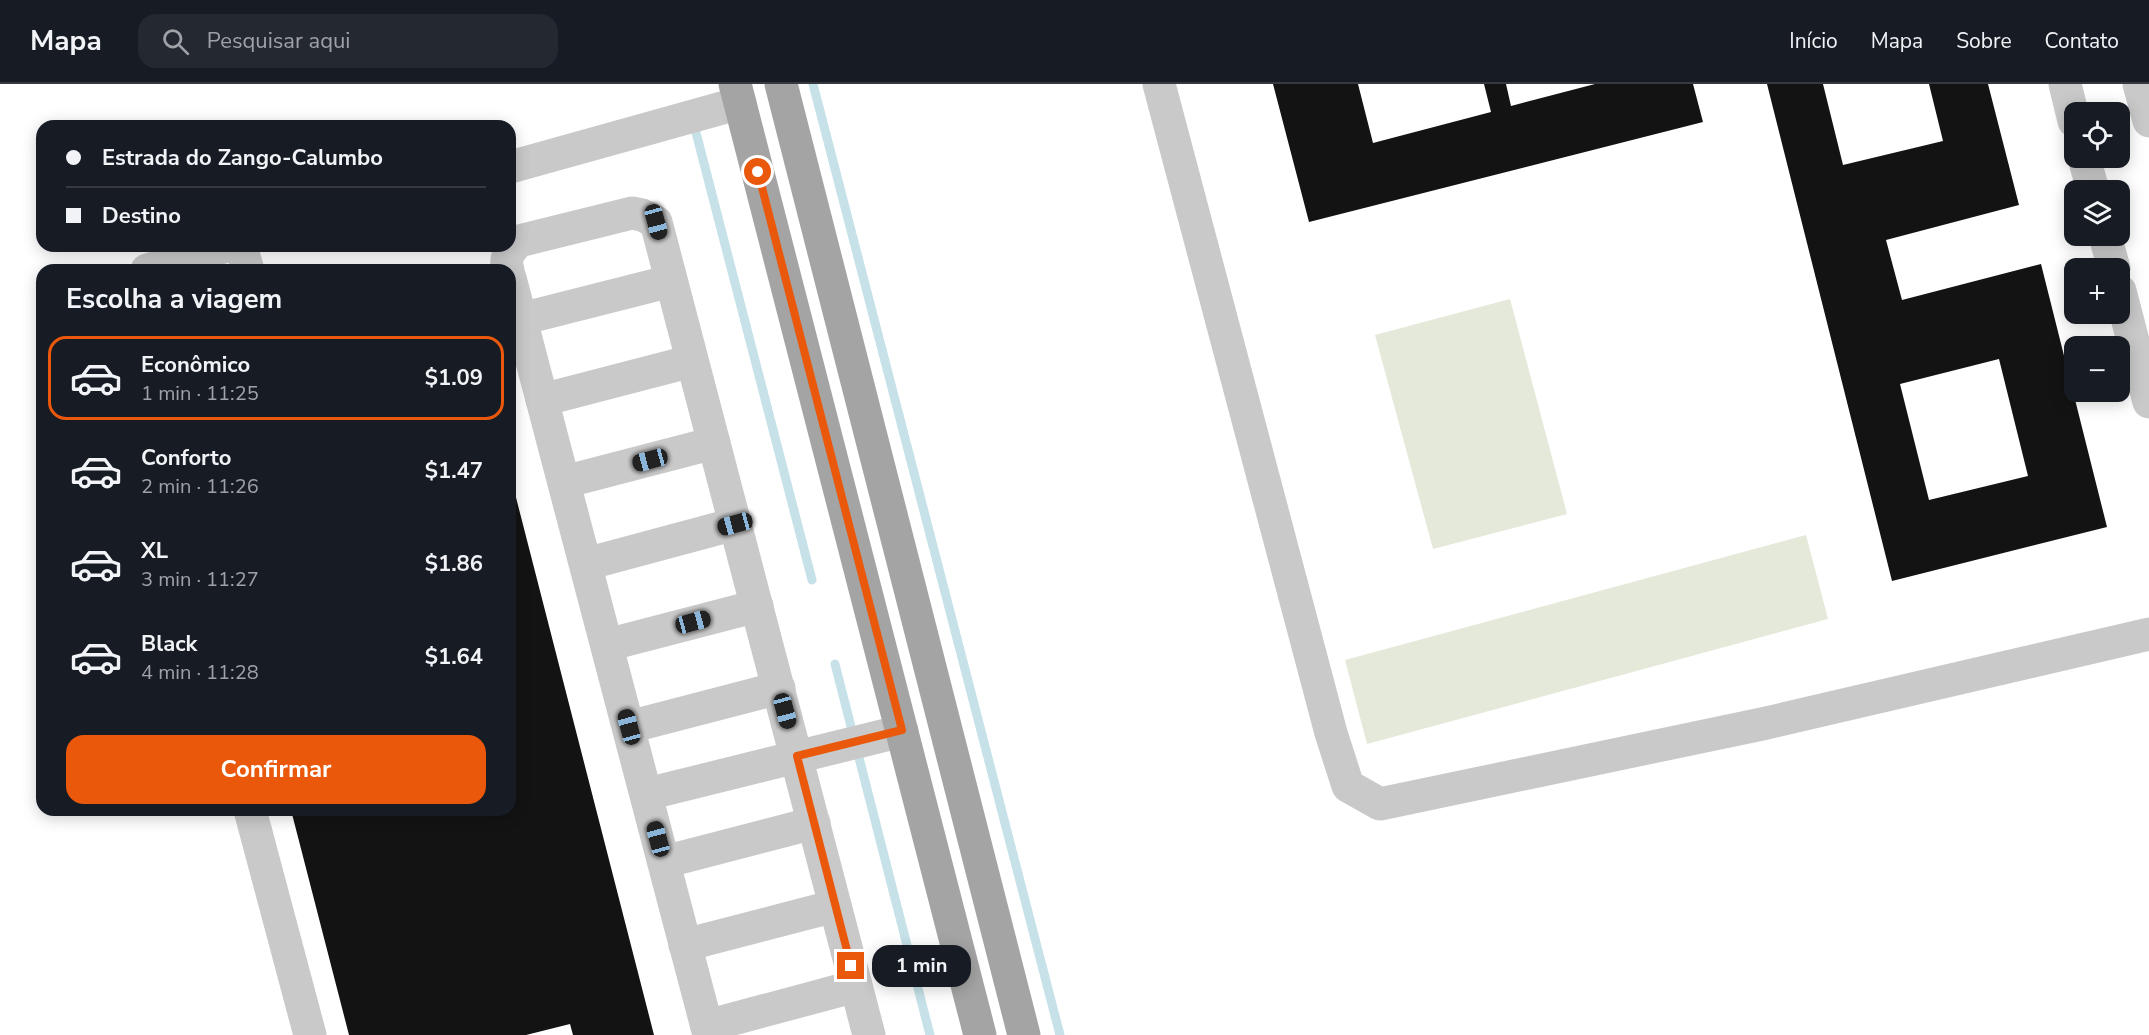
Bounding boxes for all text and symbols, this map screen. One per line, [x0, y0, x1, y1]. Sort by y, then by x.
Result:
search box [138, 14, 558, 68]
text: Mapa [30, 22, 102, 60]
icon: search [159, 25, 192, 58]
text: Pesquisar aqui [207, 26, 350, 56]
text: Início [1789, 27, 1838, 55]
text: Mapa [1871, 27, 1923, 55]
text: Sobre [1956, 27, 2012, 55]
text: Contato [2045, 27, 2119, 55]
map controls [2064, 102, 2130, 402]
button: locate [2064, 102, 2130, 168]
text: Estrada do Zango-Calumbo [102, 143, 383, 173]
route start [744, 158, 771, 185]
button: layers [2064, 180, 2130, 246]
text: Destino [102, 201, 181, 231]
car [643, 202, 669, 242]
button: + [2064, 258, 2130, 324]
text: Escolha a viagem [66, 281, 282, 318]
button: − [2064, 336, 2130, 402]
text: Econômico [141, 350, 250, 380]
icon: car [69, 351, 123, 405]
text: $1.09 [425, 363, 483, 393]
text: 1 min · 11:25 [141, 380, 259, 407]
text: Conforto [141, 443, 231, 473]
icon: car [69, 444, 123, 498]
car [630, 447, 670, 473]
text: $1.47 [425, 456, 483, 486]
text: 2 min · 11:26 [141, 473, 259, 500]
car [715, 511, 755, 537]
text: XL [141, 536, 168, 566]
icon: car [69, 537, 123, 591]
text: $1.86 [425, 549, 483, 579]
text: 3 min · 11:27 [141, 566, 259, 593]
car [673, 609, 713, 635]
text: Black [141, 629, 197, 659]
icon: car [69, 630, 123, 684]
text: $1.64 [425, 642, 483, 672]
text: 4 min · 11:28 [141, 659, 259, 686]
car [772, 691, 798, 731]
car [616, 707, 642, 747]
button: Confirmar [66, 735, 486, 804]
car [645, 819, 671, 859]
callout: 1 min [872, 945, 971, 987]
route end [837, 952, 864, 979]
text: 1 min [896, 952, 947, 979]

